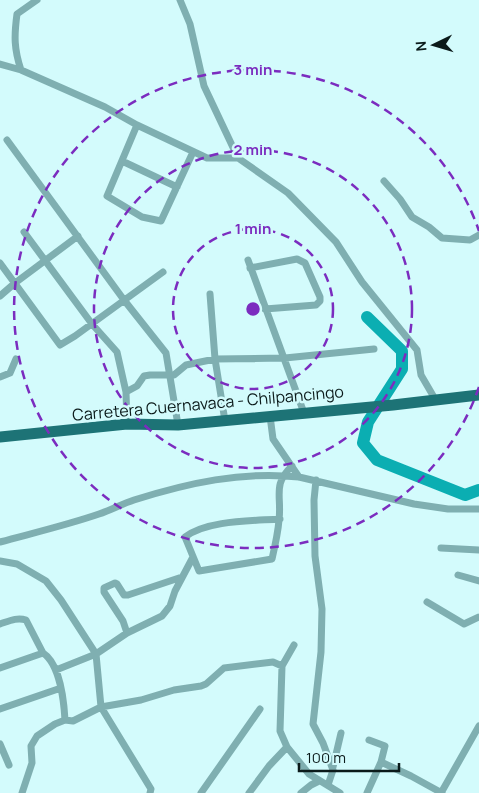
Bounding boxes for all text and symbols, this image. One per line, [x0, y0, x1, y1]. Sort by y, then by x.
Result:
north arrow [409, 20, 459, 70]
text: N [411, 40, 430, 52]
text: 3 min [234, 59, 272, 80]
text: 2 min [233, 139, 273, 160]
text: 1 min [235, 218, 271, 239]
centre of rings [244, 300, 262, 318]
street label: Carretera Cuernavaca - Chilpancingo [71, 380, 345, 426]
scale bar [299, 740, 399, 772]
text: 100 m [306, 747, 346, 768]

